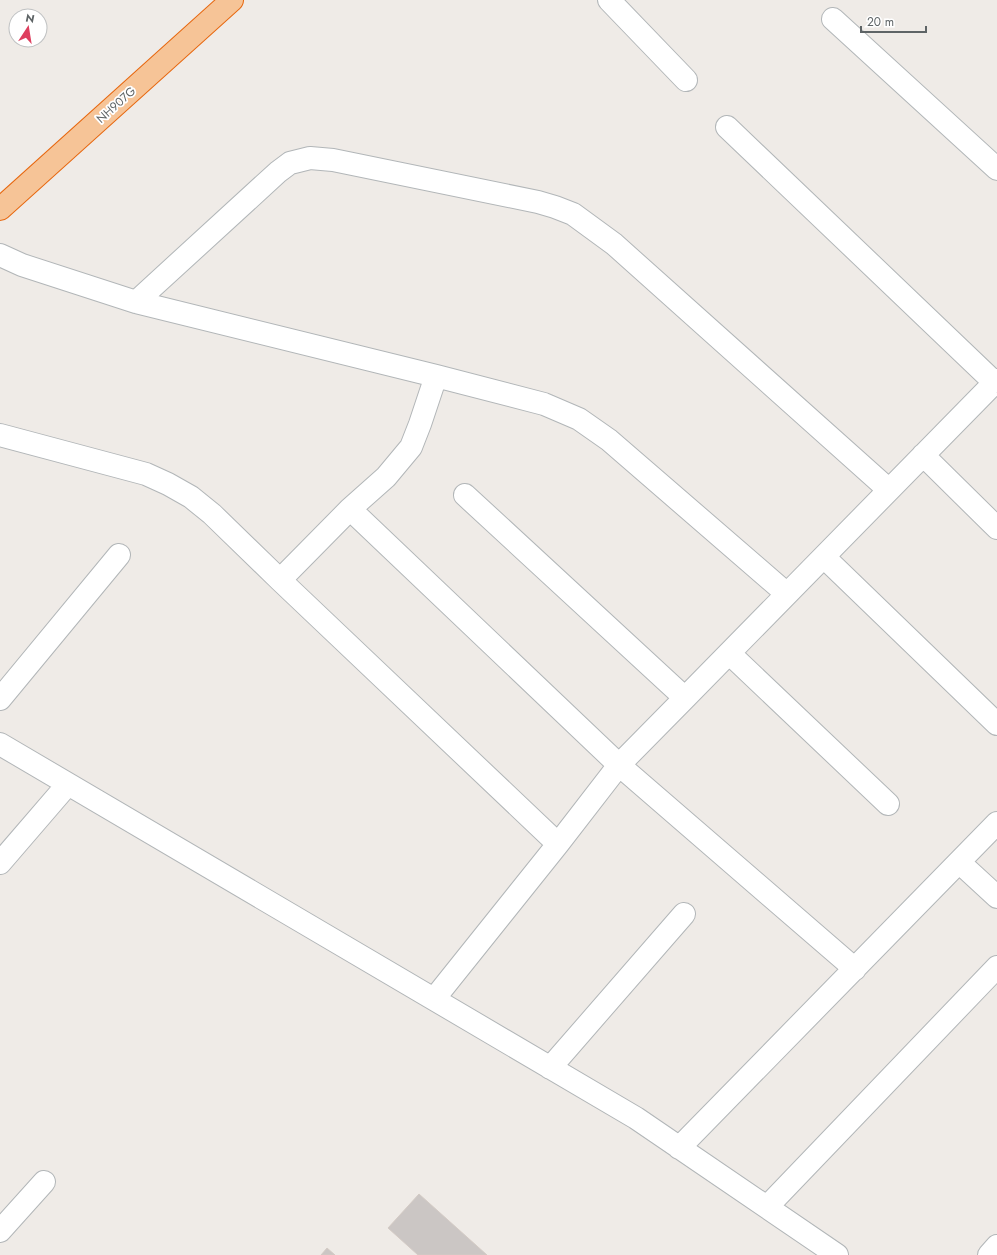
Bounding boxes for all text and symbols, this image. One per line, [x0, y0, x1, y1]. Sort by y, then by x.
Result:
north arrow [8, 8, 48, 48]
scale bar [861, 8, 926, 34]
text: N [24, 9, 36, 27]
text: 20 m [867, 13, 894, 31]
street label: NH907G [92, 82, 140, 128]

